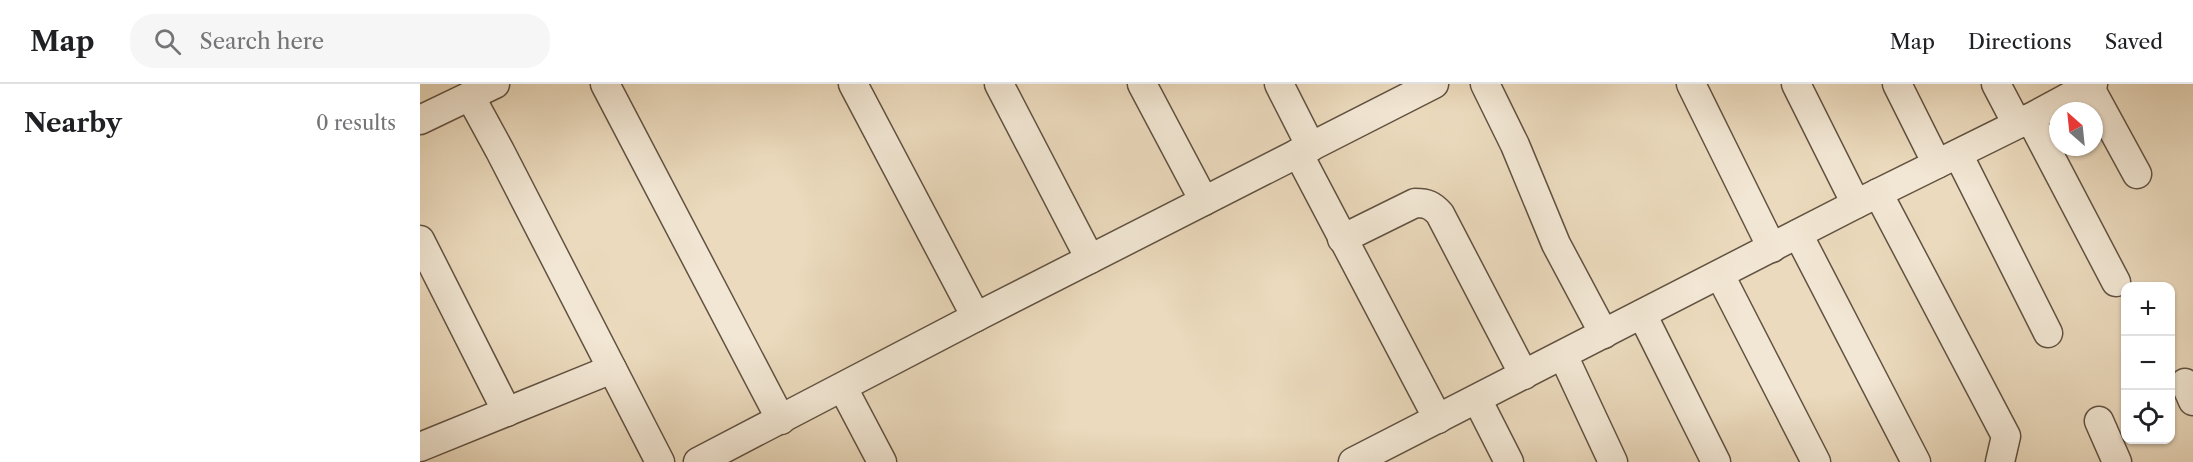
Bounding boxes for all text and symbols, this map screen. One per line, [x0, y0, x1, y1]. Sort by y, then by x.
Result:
search box [130, 14, 550, 68]
text: Map [30, 24, 94, 58]
icon: search [151, 25, 184, 58]
text: Search here [199, 28, 324, 55]
text: Map [1890, 29, 1935, 54]
text: Directions [1968, 29, 2072, 54]
text: Saved [2105, 29, 2163, 54]
north arrow [2049, 102, 2103, 156]
text: Nearby [24, 107, 122, 139]
text: 0 results [316, 111, 396, 135]
map controls [2121, 282, 2175, 444]
button: + [2121, 282, 2175, 336]
button: − [2121, 336, 2175, 390]
button: locate [2121, 390, 2175, 444]

